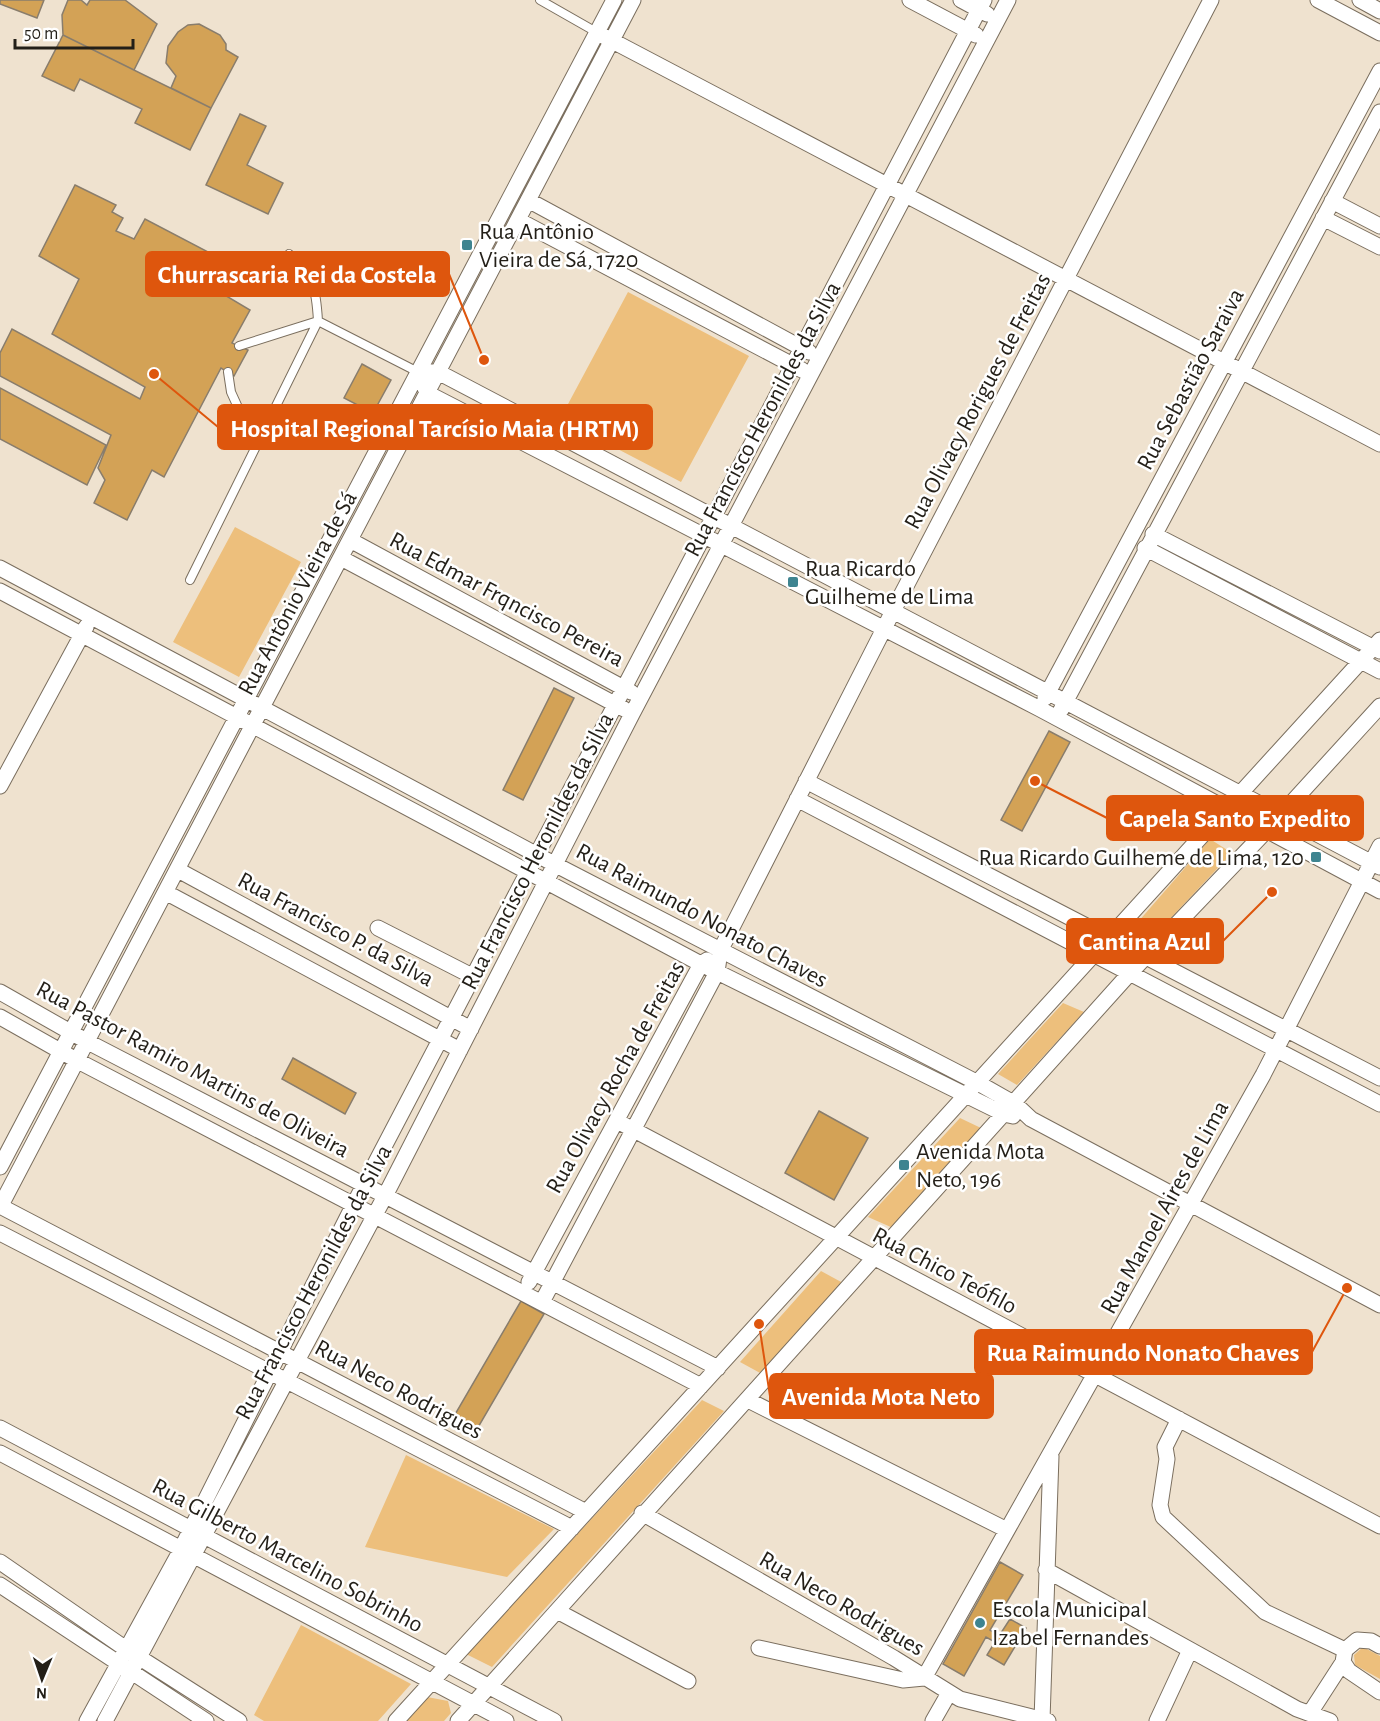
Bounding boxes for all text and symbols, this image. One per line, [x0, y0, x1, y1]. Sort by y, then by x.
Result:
scale bar [15, 12, 134, 50]
text: 50 m [24, 25, 58, 43]
place label: Rua Antônio Vieira de Sá, 1720 [479, 220, 638, 272]
marker: Rua Antônio Vieira de Sá, 1720 [460, 238, 474, 252]
callout: Churrascaria Rei da Costela [146, 252, 449, 296]
text: Churrascaria Rei da Costela [157, 262, 437, 288]
street label: Rua Olivacy Rorigues de Freitas [900, 270, 1056, 533]
street label: Rua Francisco Heronildes da Silva [680, 278, 846, 561]
street label: Rua Sebastião Saraiva [1133, 285, 1249, 474]
callout: Hospital Regional Tarcísio Maia (HRTM) [218, 405, 652, 449]
text: Hospital Regional Tarcísio Maia (HRTM) [230, 416, 640, 442]
street label: Rua Antônio Vieira de Sá [234, 488, 362, 699]
street label: Rua Edmar Frqncisco Pereira [385, 528, 628, 672]
place label: Rua Ricardo Guilheme de Lima [805, 557, 974, 609]
marker: Rua Ricardo Guilheme de Lima [786, 575, 800, 589]
street label: Rua Francisco Heronildes da Silva [457, 709, 618, 994]
callout: Capela Santo Expedito [1107, 796, 1363, 840]
text: Capela Santo Expedito [1119, 806, 1351, 832]
street label: Rua Raimundo Nonato Chaves [572, 839, 831, 992]
place label: Rua Ricardo Guilheme de Lima, 120 [978, 846, 1304, 870]
marker: Rua Ricardo Guilheme de Lima, 120 [1309, 850, 1323, 864]
street label: Rua Francisco P. da Silva [234, 868, 438, 992]
callout: Cantina Azul [1067, 919, 1223, 963]
text: Cantina Azul [1079, 929, 1211, 955]
street label: Rua Olivacy Rocha de Freitas [542, 957, 690, 1198]
street label: Rua Pastor Ramiro Martins de Oliveira [32, 977, 353, 1163]
street label: Rua Manoel Aires de Lima [1096, 1097, 1233, 1318]
place label: Avenida Mota Neto, 196 [916, 1140, 1045, 1192]
street label: Rua Francisco Heronildes da Silva [231, 1141, 397, 1424]
marker: Avenida Mota Neto, 196 [897, 1158, 911, 1172]
street label: Rua Chico Teófilo [868, 1223, 1021, 1319]
callout: Rua Raimundo Nonato Chaves [975, 1330, 1312, 1374]
street label: Rua Neco Rodrigues [311, 1336, 486, 1444]
text: Rua Raimundo Nonato Chaves [987, 1340, 1300, 1366]
callout: Avenida Mota Neto [770, 1374, 993, 1418]
text: Avenida Mota Neto [782, 1384, 981, 1410]
street label: Rua Gilberto Marcelino Sobrinho [148, 1474, 427, 1638]
street label: Rua Neco Rodrigues [755, 1547, 928, 1661]
place label: Escola Municipal Izabel Fernandes [992, 1598, 1149, 1650]
marker: Escola Municipal Izabel Fernandes [973, 1616, 987, 1630]
north arrow [12, 1649, 72, 1709]
text: N [36, 1685, 47, 1701]

